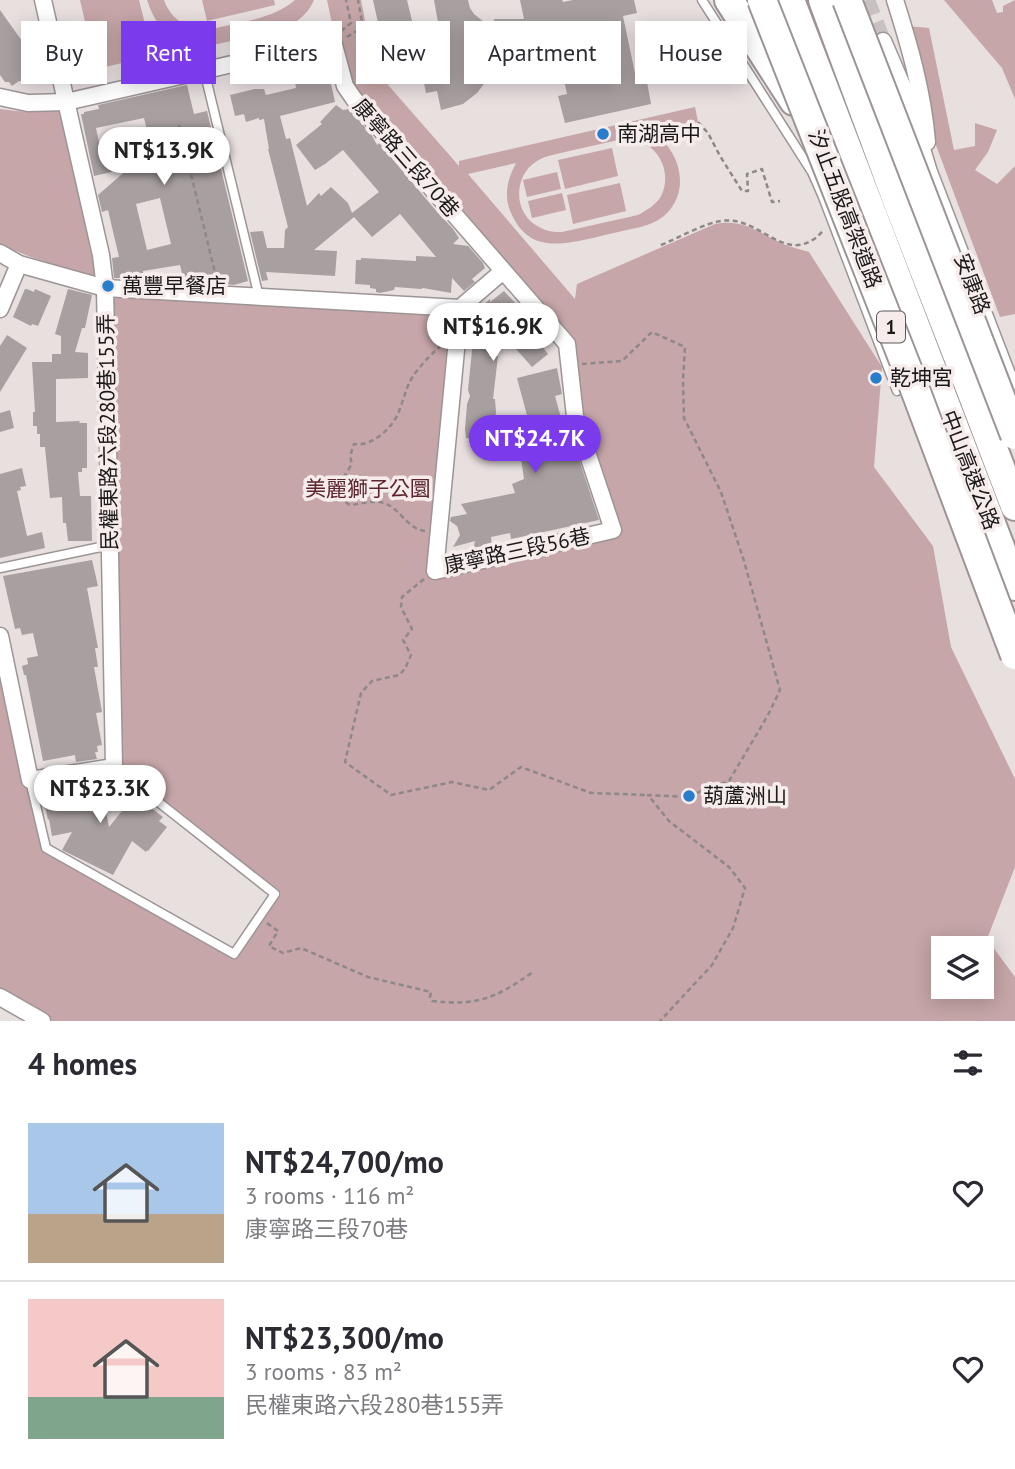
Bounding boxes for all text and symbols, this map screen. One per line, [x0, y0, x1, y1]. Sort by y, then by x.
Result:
chip: Buy [21, 21, 107, 84]
chip: Rent [121, 21, 216, 84]
chip: Filters [230, 21, 342, 84]
chip: New [356, 21, 450, 84]
chip: Apartment [464, 21, 621, 84]
chip: House [635, 21, 747, 84]
street label: 康寧路三段70巷 [347, 93, 465, 223]
place label: 南湖高中 [617, 120, 701, 147]
marker: 南湖高中 [595, 126, 611, 142]
street label: 汐止五股高架道路 [803, 126, 888, 292]
pin: NT$13.9K [92, 128, 236, 187]
text: NT$13.9K [114, 135, 214, 164]
street label: 安康路 [949, 250, 996, 318]
place label: 萬豐早餐店 [122, 272, 227, 299]
marker: 萬豐早餐店 [100, 278, 116, 294]
pin: NT$16.9K [421, 304, 565, 363]
text: NT$16.9K [443, 311, 543, 340]
road number: 1 [877, 312, 905, 342]
street label: 民權東路六段280巷155弄 [92, 313, 123, 551]
place label: 乾坤宮 [890, 364, 953, 391]
marker: 乾坤宮 [868, 370, 884, 386]
street label: 中山高速公路 [935, 406, 1006, 533]
pin: NT$24.7K [463, 416, 607, 475]
text: NT$24.7K [485, 423, 585, 452]
park label: 美麗獅子公圜 [305, 475, 431, 502]
street label: 康寧路三段56巷 [441, 522, 593, 579]
pin: NT$23.3K [28, 766, 172, 825]
text: NT$23.3K [50, 773, 150, 802]
place label: 葫蘆洲山 [703, 782, 787, 809]
marker: 葫蘆洲山 [681, 788, 697, 804]
map controls [931, 936, 994, 999]
button: layers [931, 936, 994, 999]
text: 4 homes [28, 1044, 137, 1083]
icon: filters [949, 1044, 987, 1082]
text: NT$24,700/mo [245, 1142, 444, 1181]
icon: home [84, 1151, 168, 1235]
icon: heart [949, 1174, 987, 1212]
text: 3 rooms · 116 m² [245, 1181, 414, 1210]
text: 康寧路三段70巷 [245, 1214, 408, 1243]
text: NT$23,300/mo [245, 1318, 444, 1357]
icon: home [84, 1327, 168, 1411]
icon: heart [949, 1350, 987, 1388]
text: 3 rooms · 83 m² [245, 1357, 402, 1386]
text: 民權東路六段280巷155弄 [245, 1390, 504, 1419]

